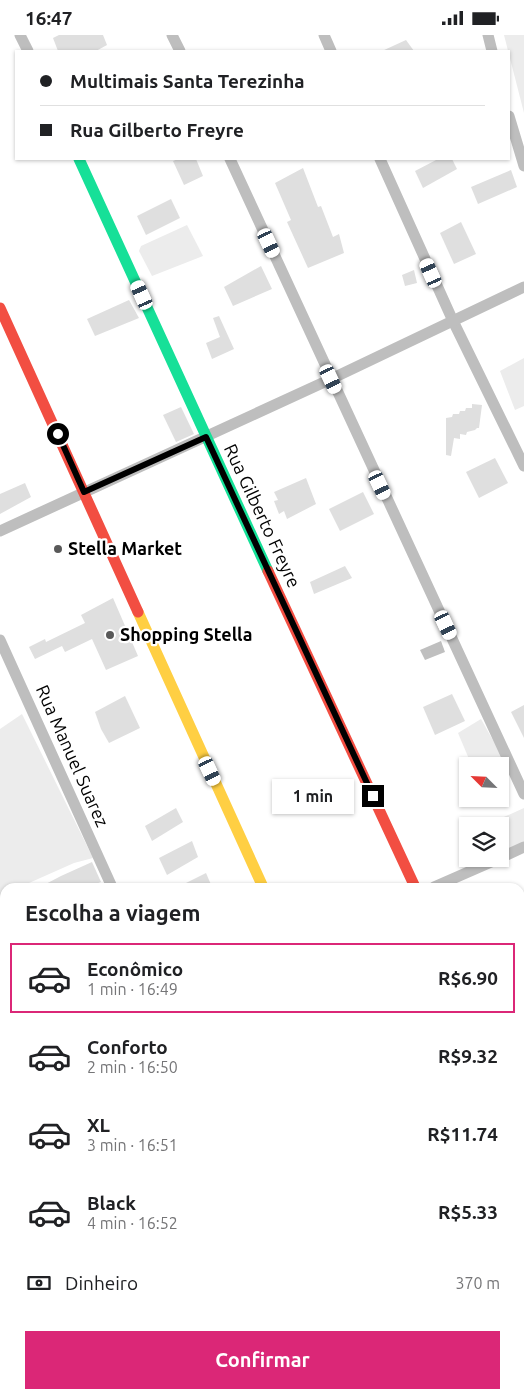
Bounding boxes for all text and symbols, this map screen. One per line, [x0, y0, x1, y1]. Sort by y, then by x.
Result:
text: 16:47 [25, 7, 73, 29]
text: Multimais Santa Terezinha [70, 70, 305, 92]
text: Rua Gilberto Freyre [70, 119, 244, 141]
car [255, 226, 282, 260]
car [418, 256, 443, 290]
car [129, 278, 154, 312]
car [317, 362, 344, 396]
route start [47, 423, 69, 445]
street label: Rua Gilberto Freyre [221, 441, 305, 591]
car [366, 468, 393, 502]
place label: Stella Market [68, 538, 182, 558]
marker: Stella Market [52, 543, 64, 555]
car [432, 608, 459, 642]
place label: Shopping Stella [120, 624, 253, 644]
marker: Shopping Stella [104, 629, 116, 641]
street label: Rua Manuel Suarez [33, 682, 113, 830]
car [196, 754, 223, 788]
north arrow [459, 757, 509, 807]
map controls [459, 757, 509, 867]
callout: 1 min [273, 779, 356, 813]
route end [362, 785, 384, 807]
text: 1 min [293, 787, 333, 805]
button: layers [459, 817, 509, 867]
text: Escolha a viagem [25, 900, 200, 925]
icon: car [27, 956, 72, 1001]
text: Econômico [87, 958, 183, 980]
text: R$6.90 [438, 967, 498, 989]
text: 1 min · 16:49 [87, 980, 178, 998]
icon: car [27, 1034, 72, 1079]
text: Conforto [87, 1036, 168, 1058]
text: R$9.32 [438, 1045, 498, 1067]
text: 2 min · 16:50 [87, 1058, 178, 1076]
icon: car [27, 1112, 72, 1157]
text: XL [87, 1114, 110, 1136]
text: R$11.74 [427, 1123, 498, 1145]
text: 3 min · 16:51 [87, 1136, 178, 1154]
icon: car [27, 1190, 72, 1235]
text: Black [87, 1192, 136, 1214]
text: R$5.33 [438, 1201, 498, 1223]
text: 4 min · 16:52 [87, 1214, 178, 1232]
icon: cash [25, 1269, 53, 1297]
text: Dinheiro [65, 1272, 138, 1294]
text: 370 m [455, 1274, 500, 1292]
button: Confirmar [25, 1331, 500, 1389]

